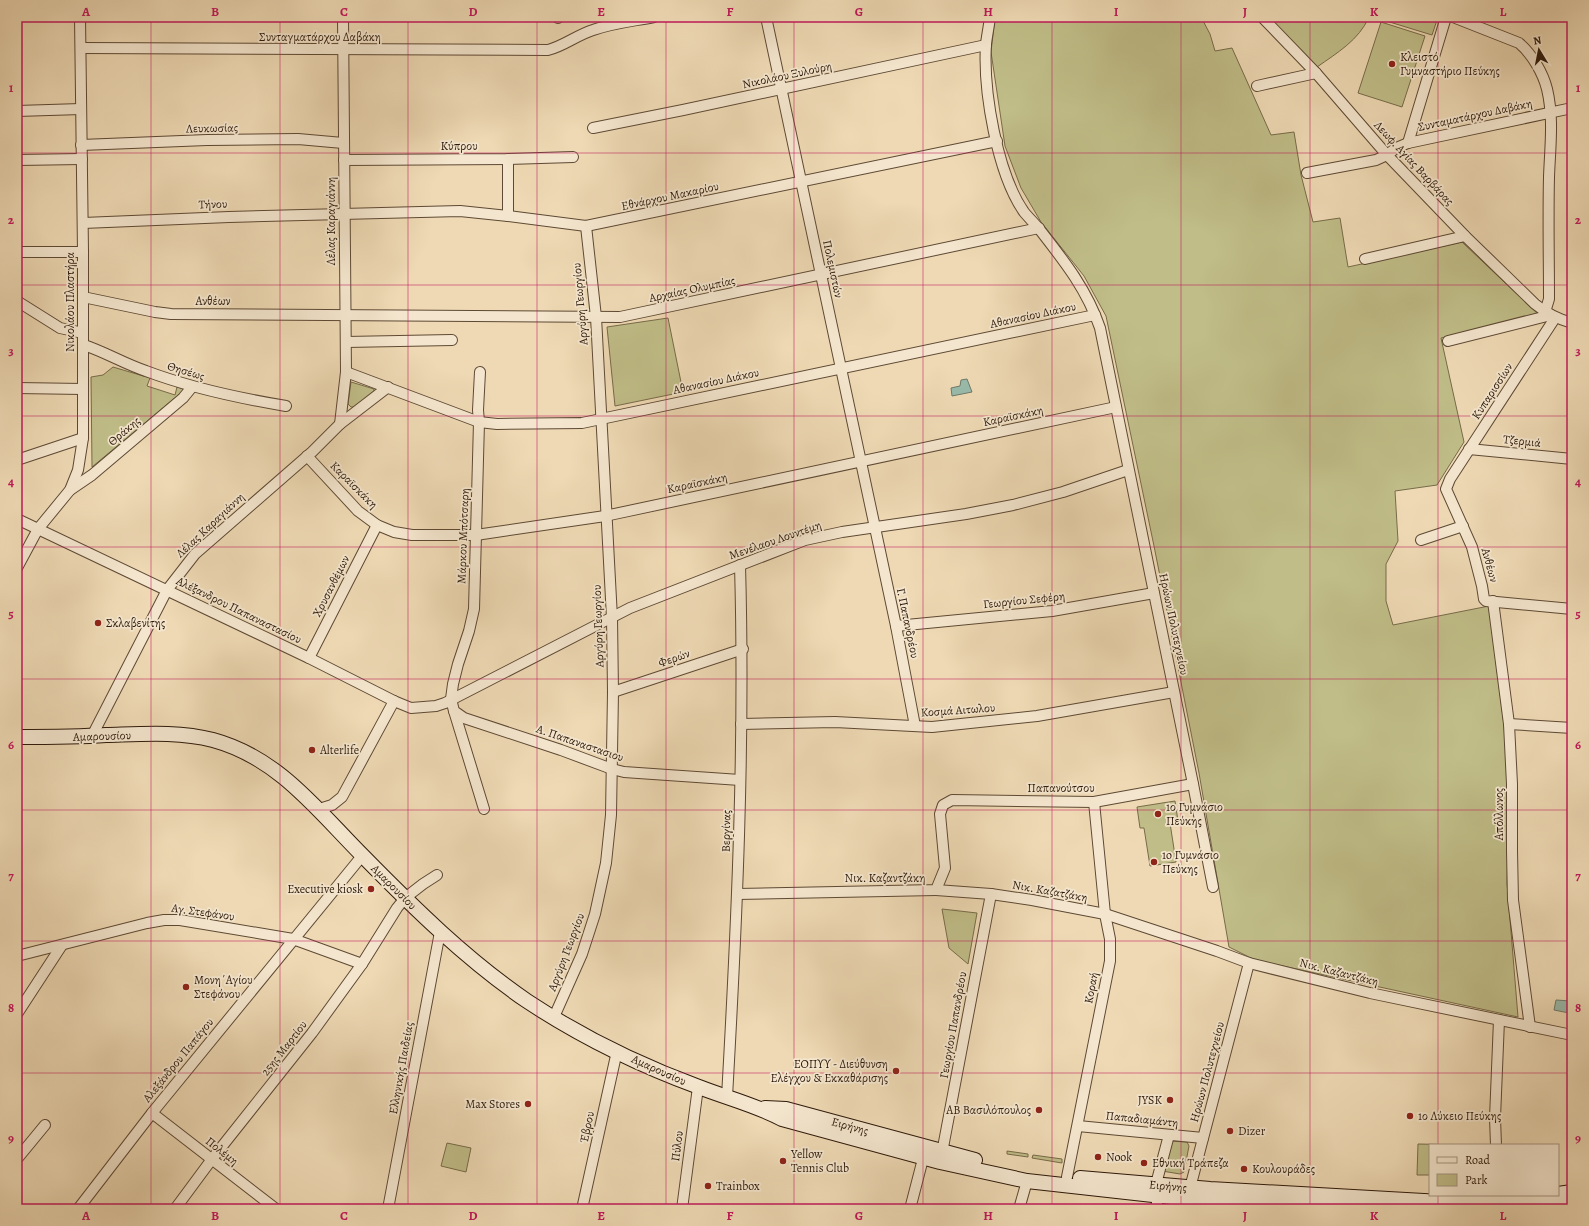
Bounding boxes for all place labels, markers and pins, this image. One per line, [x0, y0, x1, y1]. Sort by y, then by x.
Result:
place label: Κλειστό Γυμναστήριο Πεύκης [1400, 49, 1500, 79]
marker: Κλειστό Γυμναστήριο Πεύκης [1387, 59, 1397, 69]
place label: Σκλαβενίτης [106, 615, 165, 631]
marker: Σκλαβενίτης [93, 618, 103, 628]
place label: Alterlife [319, 742, 359, 758]
marker: Alterlife [307, 745, 317, 755]
place label: 1ο Γυμνάσιο Πεύκης [1166, 799, 1223, 829]
marker: 1ο Γυμνάσιο Πεύκης [1153, 809, 1163, 819]
place label: 1o Γυμνάσιο Πεύκης [1162, 847, 1219, 877]
marker: 1o Γυμνάσιο Πεύκης [1149, 857, 1159, 867]
place label: Executive kiosk [287, 881, 363, 897]
marker: Executive kiosk [366, 884, 376, 894]
place label: Μονη΄Αγίου Στεφάνου [194, 972, 253, 1002]
marker: Μονη΄Αγίου Στεφάνου [181, 982, 191, 992]
place label: ΕΟΠΥΥ - Διεύθυνση Ελέγχου & Εκκαθάρισης [771, 1056, 888, 1086]
marker: ΕΟΠΥΥ - Διεύθυνση Ελέγχου & Εκκαθάρισης [891, 1066, 901, 1076]
place label: JYSK [1138, 1092, 1162, 1108]
marker: JYSK [1165, 1095, 1175, 1105]
place label: Max Stores [465, 1096, 520, 1112]
marker: Max Stores [523, 1099, 533, 1109]
place label: ΑΒ Βασιλόπουλος [945, 1102, 1031, 1118]
marker: ΑΒ Βασιλόπουλος [1034, 1105, 1044, 1115]
place label: 1ο Λύκειο Πεύκης [1418, 1108, 1501, 1124]
marker: 1ο Λύκειο Πεύκης [1405, 1111, 1415, 1121]
place label: Dizer [1238, 1123, 1266, 1139]
marker: Dizer [1225, 1126, 1235, 1136]
place label: Yellow Tennis Club [790, 1146, 849, 1176]
place label: Nook [1106, 1149, 1132, 1165]
marker: Nook [1093, 1152, 1103, 1162]
place label: Εθνική Τράπεζα [1152, 1155, 1229, 1171]
marker: Yellow Tennis Club [778, 1156, 788, 1166]
marker: Εθνική Τράπεζα [1139, 1158, 1149, 1168]
place label: Κουλουράδες [1252, 1161, 1315, 1177]
marker: Κουλουράδες [1239, 1164, 1249, 1174]
place label: Trainbox [716, 1178, 760, 1194]
marker: Trainbox [703, 1181, 713, 1191]

